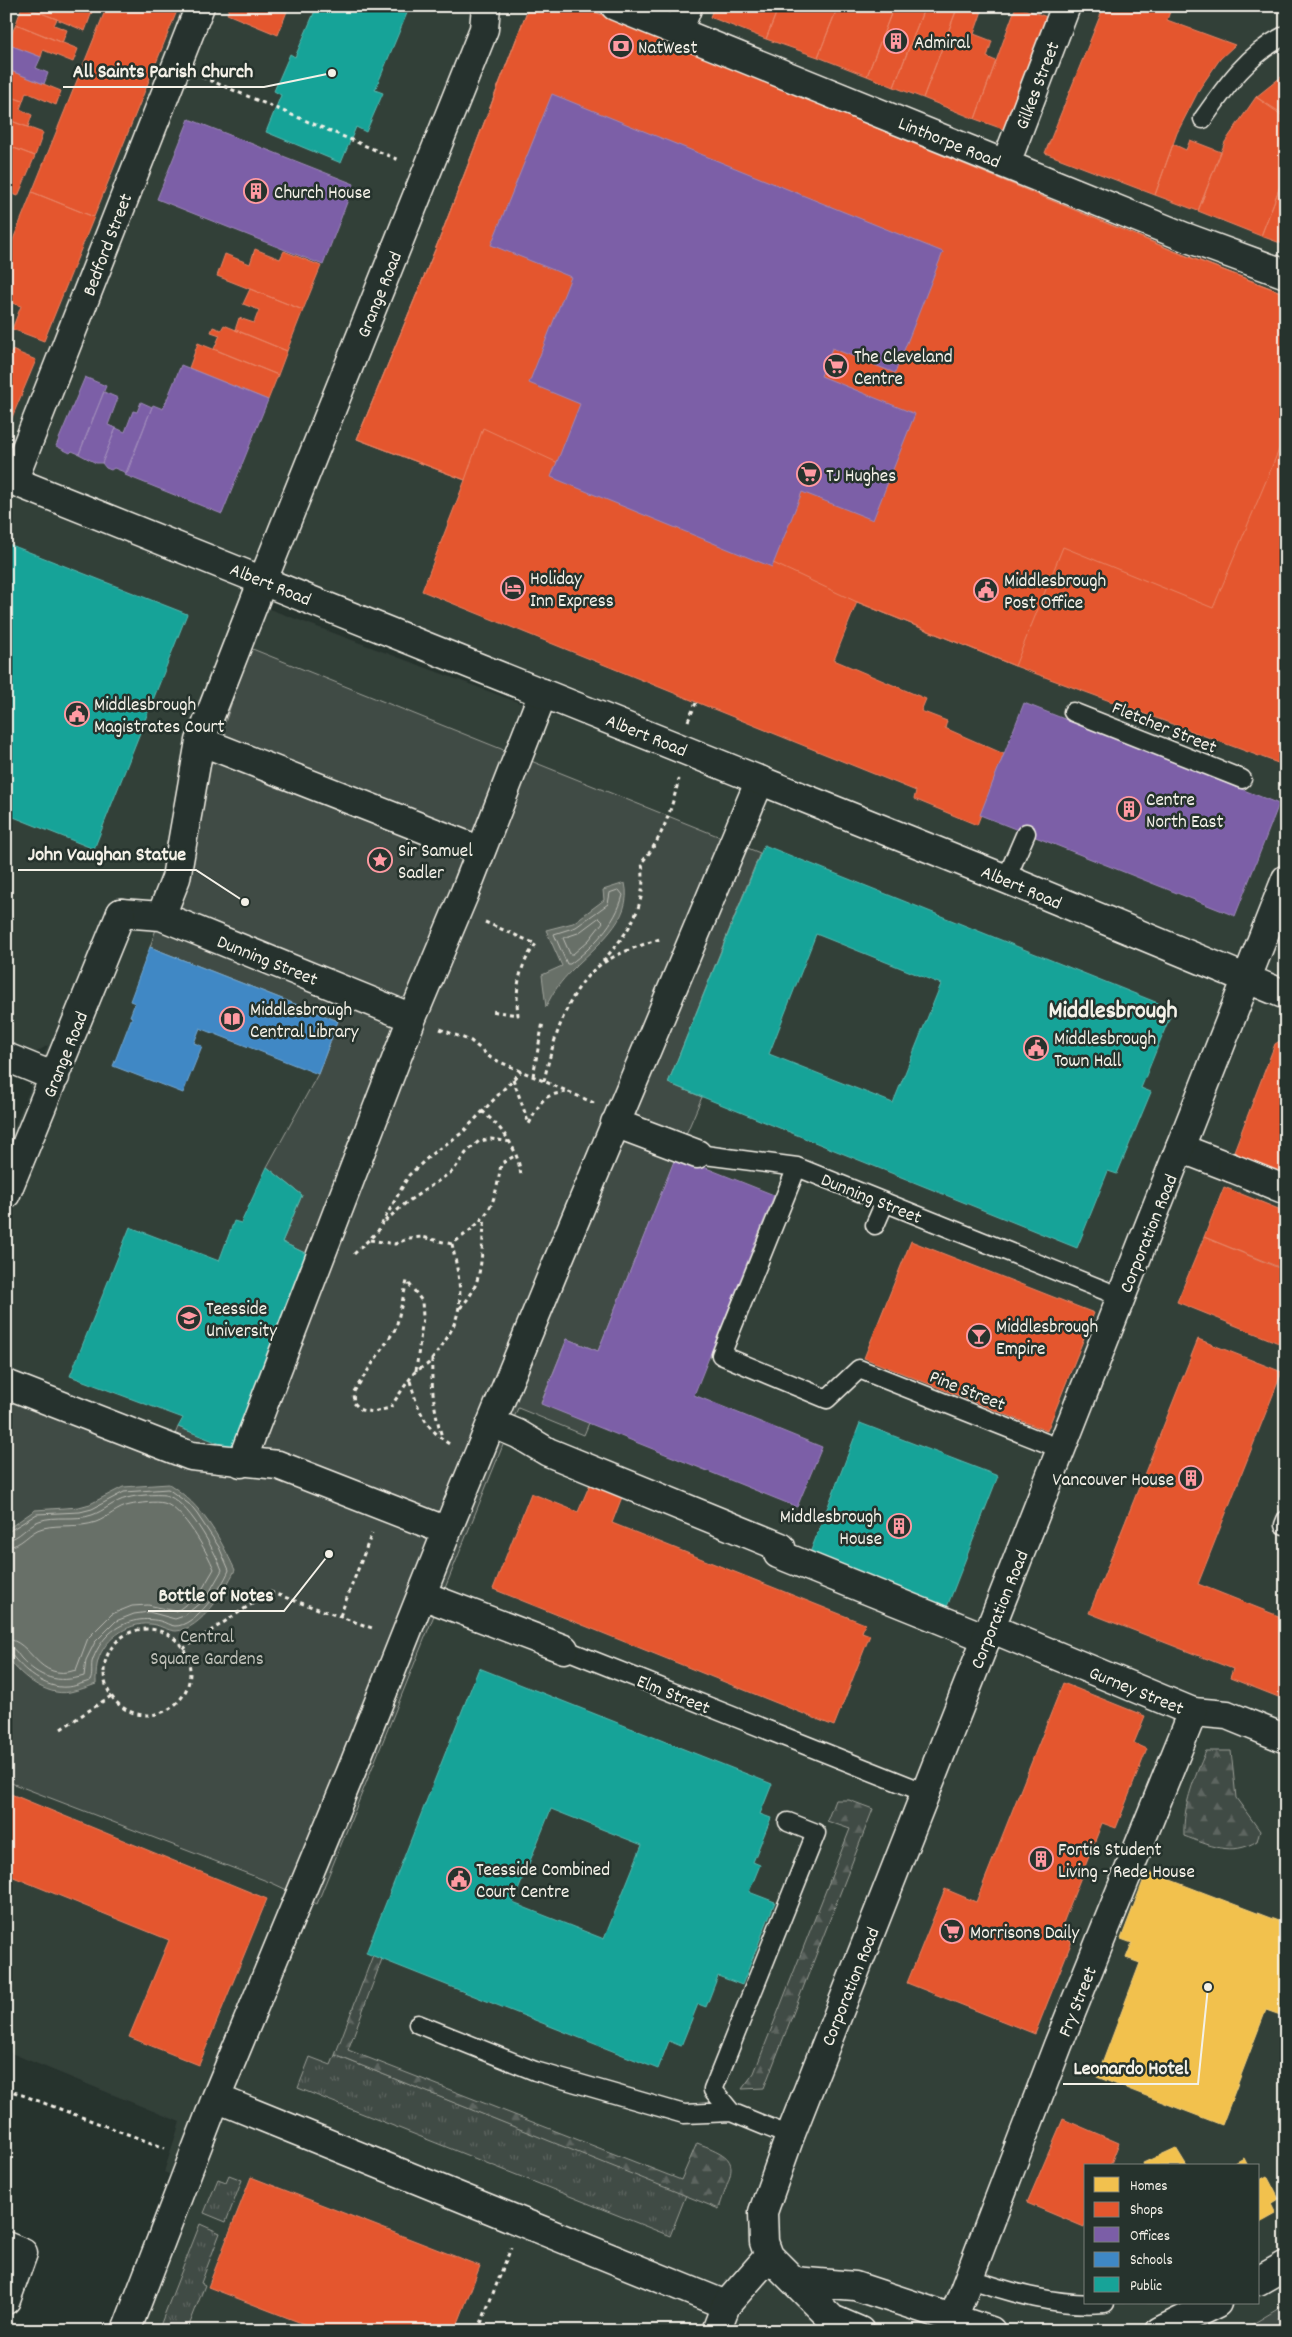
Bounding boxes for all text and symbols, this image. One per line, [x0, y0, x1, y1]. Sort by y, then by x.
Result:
building icon: Admiral [883, 28, 909, 54]
place label: Admiral [914, 31, 971, 58]
bank icon: NatWest [608, 33, 634, 59]
place label: NatWest [638, 36, 698, 63]
street label: Gilkes Street [1010, 38, 1068, 134]
callout: All Saints Parish Church [63, 52, 264, 87]
text: All Saints Parish Church [73, 59, 253, 87]
street label: Linthorpe Road [893, 111, 1004, 177]
building icon: Church House [243, 178, 269, 204]
place label: Church House [274, 181, 371, 208]
street label: Bedford Street [77, 190, 141, 300]
street label: Grange Road [352, 248, 411, 343]
place label: The Cleveland Centre [854, 345, 953, 394]
supermarket icon: The Cleveland Centre [823, 353, 849, 379]
supermarket icon: TJ Hughes [796, 461, 822, 487]
place label: TJ Hughes [826, 464, 896, 491]
street label: Albert Road [225, 558, 314, 615]
place label: Holiday Inn Express [530, 567, 614, 616]
place label: Middlesbrough Post Office [1004, 569, 1106, 618]
hotel icon: Holiday Inn Express [500, 575, 526, 601]
public building icon: Middlesbrough Post Office [973, 577, 999, 603]
place label: Middlesbrough Magistrates Court [94, 693, 225, 742]
street label: Fletcher Street [1107, 696, 1220, 762]
public building icon: Middlesbrough Magistrates Court [64, 701, 90, 727]
street label: Albert Road [601, 709, 690, 766]
place label: Centre North East [1146, 788, 1224, 837]
building icon: Centre North East [1116, 796, 1142, 822]
callout: John Vaughan Statue [18, 835, 196, 870]
place label: Sir Samuel Sadler [398, 839, 473, 888]
text: John Vaughan Statue [28, 842, 186, 870]
place icon: Sir Samuel Sadler [367, 847, 393, 873]
street label: Albert Road [976, 860, 1065, 918]
street label: Dunning Street [212, 930, 321, 995]
district label: Middlesbrough [1048, 995, 1178, 1029]
place label: Middlesbrough Central Library [250, 998, 359, 1047]
library icon: Middlesbrough Central Library [219, 1006, 245, 1032]
street label: Grange Road [38, 1008, 97, 1103]
place label: Middlesbrough Town Hall [1054, 1027, 1156, 1076]
public building icon: Middlesbrough Town Hall [1023, 1035, 1049, 1061]
street label: Dunning Street [816, 1168, 925, 1233]
street label: Corporation Road [1114, 1171, 1186, 1298]
place label: Teesside University [206, 1297, 277, 1346]
school or university icon: Teesside University [176, 1305, 202, 1331]
place label: Middlesbrough Empire [996, 1315, 1098, 1364]
bar icon: Middlesbrough Empire [966, 1323, 992, 1349]
street label: Pine Street [925, 1365, 1009, 1420]
building icon: Vancouver House [1178, 1465, 1204, 1491]
place label: Vancouver House [1052, 1468, 1174, 1495]
place label: Middlesbrough House [780, 1505, 882, 1554]
building icon: Middlesbrough House [886, 1513, 912, 1539]
street label: Corporation Road [965, 1547, 1037, 1674]
callout: Bottle of Notes [148, 1576, 284, 1611]
text: Bottle of Notes [158, 1583, 274, 1611]
park label: Central Square Gardens [150, 1625, 264, 1674]
street label: Gurney Street [1084, 1661, 1187, 1724]
street label: Elm Street [632, 1669, 713, 1723]
place label: Fortis Student Living - Rede House [1058, 1838, 1195, 1887]
building icon: Fortis Student Living - Rede House [1028, 1846, 1054, 1872]
place label: Teesside Combined Court Centre [476, 1858, 610, 1907]
public building icon: Teesside Combined Court Centre [446, 1866, 472, 1892]
supermarket icon: Morrisons Daily [939, 1918, 965, 1944]
place label: Morrisons Daily [970, 1921, 1079, 1948]
street label: Corporation Road [816, 1924, 888, 2051]
street label: Fry Street [1053, 1963, 1106, 2042]
callout: Leonardo Hotel [1063, 2049, 1198, 2084]
text: Leonardo Hotel [1074, 2056, 1189, 2084]
legend [1084, 2164, 1260, 2304]
text: Homes [1130, 2176, 1168, 2198]
text: Shops [1130, 2200, 1163, 2222]
text: Offices [1130, 2226, 1170, 2248]
text: Schools [1130, 2250, 1173, 2272]
text: Public [1130, 2276, 1162, 2298]

